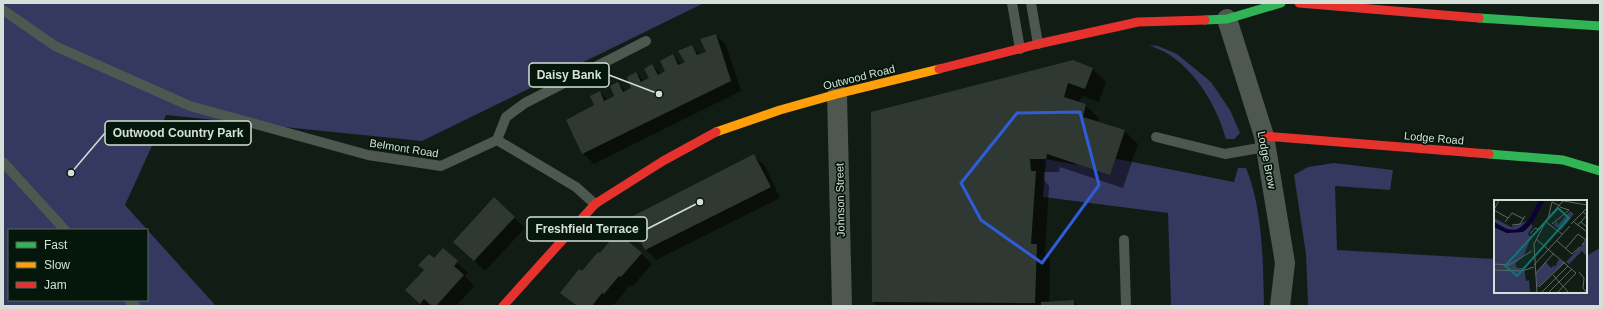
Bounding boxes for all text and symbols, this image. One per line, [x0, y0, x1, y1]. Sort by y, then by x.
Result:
street label: Outwood Road [822, 62, 896, 92]
callout: Daisy Bank [529, 63, 609, 87]
text: Daisy Bank [537, 68, 602, 82]
callout: Outwood Country Park [105, 121, 251, 145]
text: Outwood Country Park [113, 126, 244, 140]
street label: Lodge Road [1404, 129, 1464, 147]
street label: Lodge Brow [1256, 130, 1279, 190]
street label: Belmont Road [369, 137, 439, 159]
street label: Johnson Street [833, 163, 847, 237]
inset map [1494, 200, 1587, 293]
callout: Freshfield Terrace [527, 217, 647, 241]
text: Freshfield Terrace [535, 222, 639, 236]
legend [8, 229, 148, 301]
text: Fast [44, 238, 68, 252]
text: Slow [44, 258, 70, 272]
text: Jam [44, 278, 67, 292]

